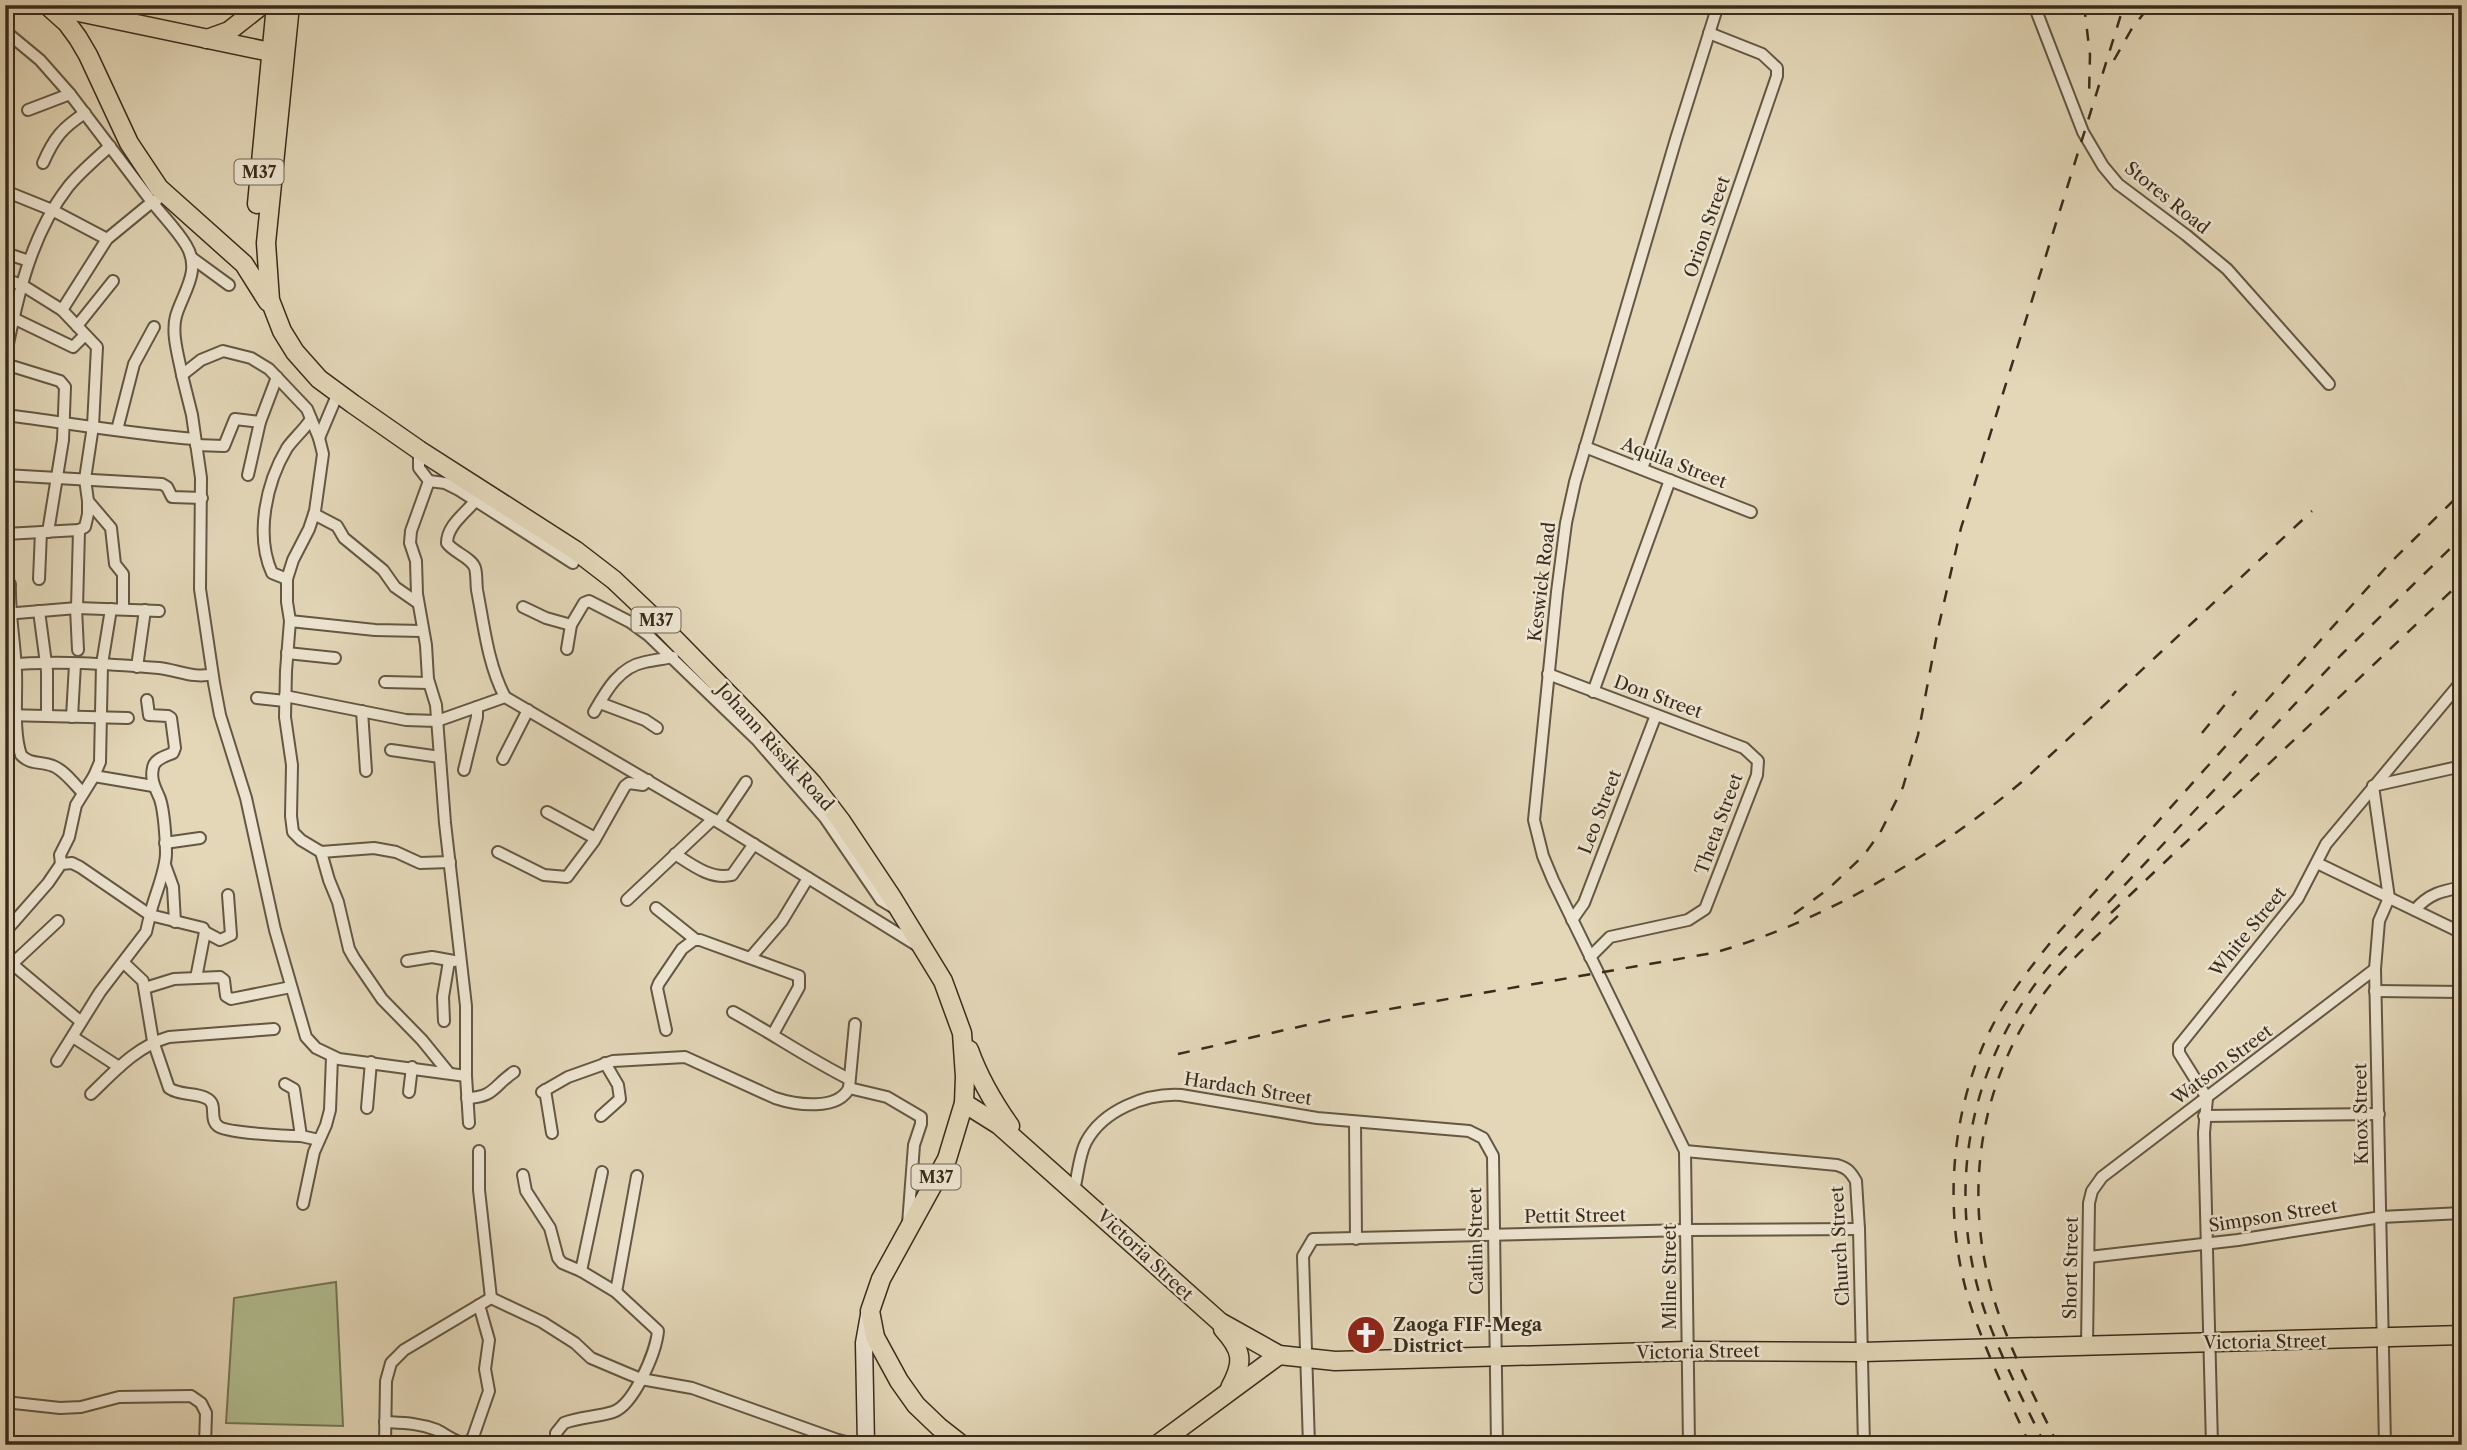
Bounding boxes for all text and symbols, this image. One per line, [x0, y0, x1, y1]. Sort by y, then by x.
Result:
street label: Stores Road [2120, 157, 2214, 239]
road number: M37 [234, 160, 284, 184]
street label: Orion Street [1679, 173, 1735, 281]
street label: Aquila Street [1617, 432, 1730, 493]
street label: Keswick Road [1524, 521, 1560, 643]
road number: M37 [632, 608, 680, 632]
street label: Don Street [1611, 671, 1706, 723]
street label: Johann Rissik Road [710, 676, 838, 815]
street label: Leo Street [1574, 766, 1626, 857]
street label: Theta Street [1690, 770, 1748, 878]
street label: White Street [2204, 882, 2291, 982]
street label: Watson Street [2167, 1020, 2277, 1110]
street label: Knox Street [2349, 1062, 2373, 1165]
street label: Hardach Street [1183, 1068, 1314, 1110]
road number: M37 [912, 1164, 960, 1190]
street label: Church Street [1826, 1185, 1854, 1307]
street label: Catlin Street [1464, 1186, 1488, 1295]
street label: Simpson Street [2207, 1195, 2340, 1237]
street label: Victoria Street [1092, 1204, 1198, 1306]
street label: Pettit Street [1524, 1204, 1627, 1228]
street label: Short Street [2059, 1216, 2083, 1320]
street label: Milne Street [1659, 1223, 1681, 1330]
church icon: Zaoga FIF-Mega District [1345, 1314, 1387, 1356]
place label: Zaoga FIF-Mega District [1393, 1314, 1543, 1357]
street label: Victoria Street [2202, 1330, 2328, 1354]
street label: Victoria Street [1635, 1340, 1761, 1364]

